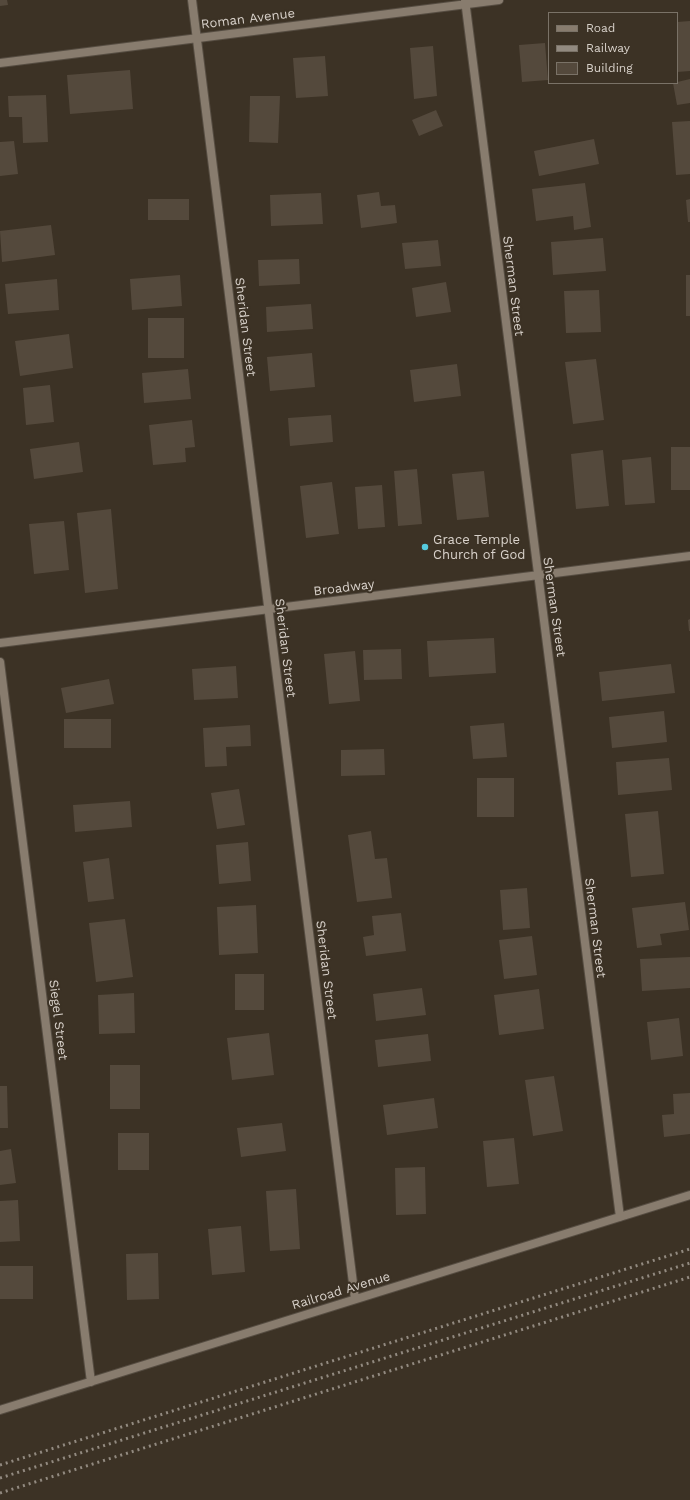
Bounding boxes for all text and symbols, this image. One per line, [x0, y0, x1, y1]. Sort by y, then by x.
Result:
street label: Roman Avenue [200, 6, 296, 32]
legend [548, 12, 678, 84]
text: Road [586, 21, 615, 35]
text: Railway [586, 41, 630, 55]
text: Building [586, 61, 633, 75]
street label: Sherman Street [499, 235, 527, 337]
street label: Sheridan Street [231, 277, 259, 377]
place label: Grace Temple Church of God [433, 532, 525, 563]
marker: Grace Temple Church of God [420, 542, 430, 552]
street label: Sherman Street [539, 556, 569, 658]
street label: Broadway [313, 577, 375, 599]
street label: Sheridan Street [271, 598, 299, 698]
street label: Sherman Street [581, 877, 609, 979]
street label: Sheridan Street [312, 920, 340, 1020]
street label: Siegel Street [45, 979, 71, 1061]
street label: Railroad Avenue [290, 1269, 392, 1313]

